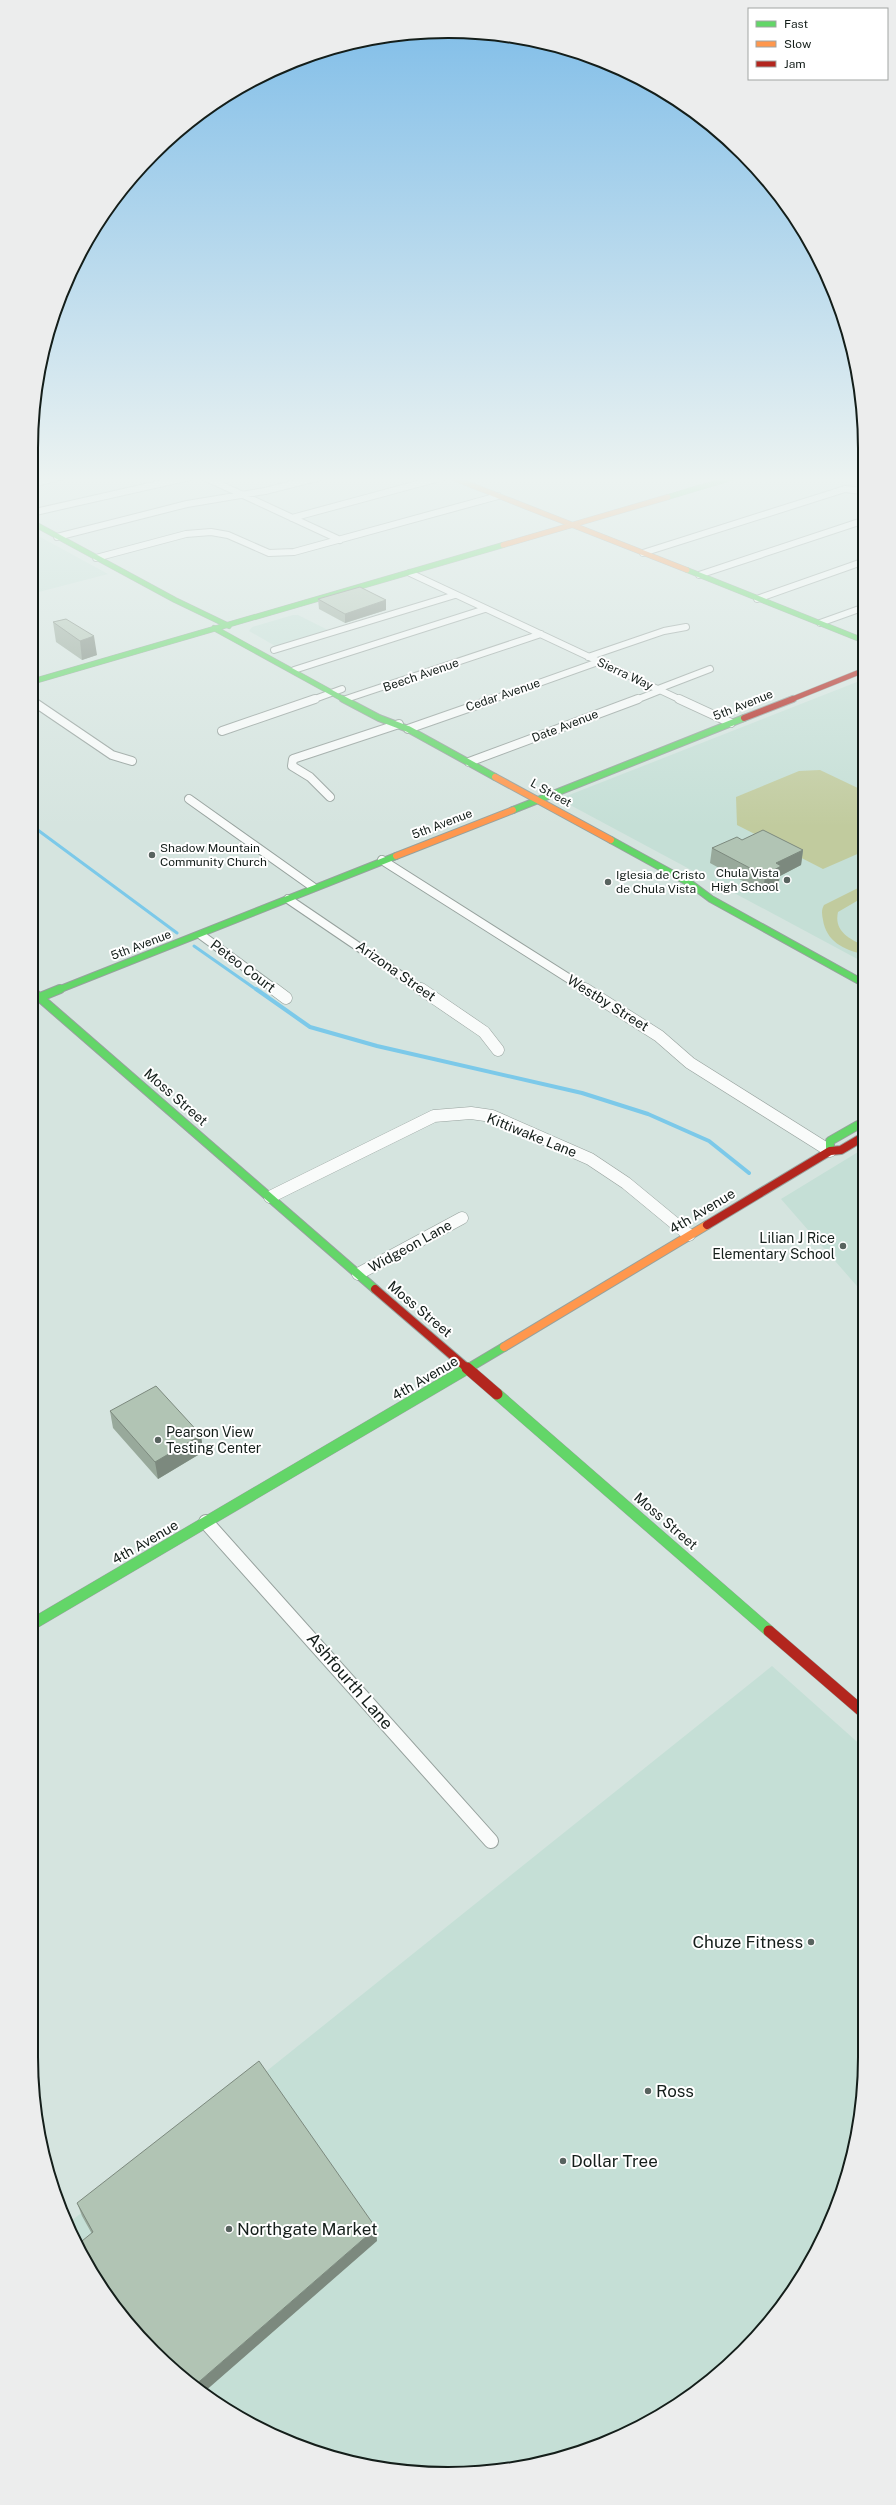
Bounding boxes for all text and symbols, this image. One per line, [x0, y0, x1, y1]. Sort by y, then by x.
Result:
legend [748, 8, 888, 80]
text: Fast [784, 17, 809, 31]
text: Slow [784, 37, 812, 51]
text: Jam [784, 57, 806, 71]
street label: Beech Avenue [381, 655, 461, 695]
street label: Sierra Way [595, 655, 656, 693]
street label: Cedar Avenue [464, 676, 542, 714]
street label: 5th Avenue [711, 687, 775, 723]
street label: Date Avenue [530, 707, 600, 745]
street label: L Street [528, 776, 574, 810]
street label: 5th Avenue [410, 806, 474, 842]
place label: Shadow Mountain Community Church [160, 841, 267, 869]
marker: Shadow Mountain Community Church [147, 850, 157, 860]
place label: Chula Vista High School [711, 866, 779, 894]
place label: Iglesia de Cristo de Chula Vista [616, 868, 705, 896]
marker: Chula Vista High School [782, 875, 792, 885]
marker: Iglesia de Cristo de Chula Vista [603, 877, 613, 887]
street label: 5th Avenue [109, 927, 173, 963]
street label: Peteo Court [207, 936, 279, 996]
street label: Arizona Street [353, 938, 439, 1004]
street label: Westby Street [564, 972, 652, 1034]
street label: Moss Street [141, 1065, 211, 1129]
street label: Kittiwake Lane [485, 1110, 579, 1160]
street label: 4th Avenue [666, 1185, 738, 1237]
street label: Widgeon Lane [366, 1217, 454, 1275]
place label: Lilian J Rice Elementary School [712, 1230, 835, 1262]
marker: Lilian J Rice Elementary School [838, 1241, 848, 1251]
street label: Moss Street [385, 1278, 455, 1340]
street label: 4th Avenue [389, 1353, 461, 1403]
place label: Pearson View Testing Center [166, 1424, 261, 1456]
marker: Pearson View Testing Center [153, 1435, 163, 1445]
street label: Moss Street [631, 1489, 701, 1553]
street label: 4th Avenue [109, 1517, 181, 1567]
street label: Ashfourth Lane [303, 1629, 397, 1733]
place label: Chuze Fitness [692, 1932, 803, 1952]
marker: Chuze Fitness [806, 1937, 816, 1947]
place label: Ross [656, 2081, 694, 2101]
marker: Ross [643, 2086, 653, 2096]
place label: Dollar Tree [571, 2151, 658, 2171]
marker: Dollar Tree [558, 2156, 568, 2166]
place label: Northgate Market [237, 2219, 378, 2239]
marker: Northgate Market [224, 2224, 234, 2234]

